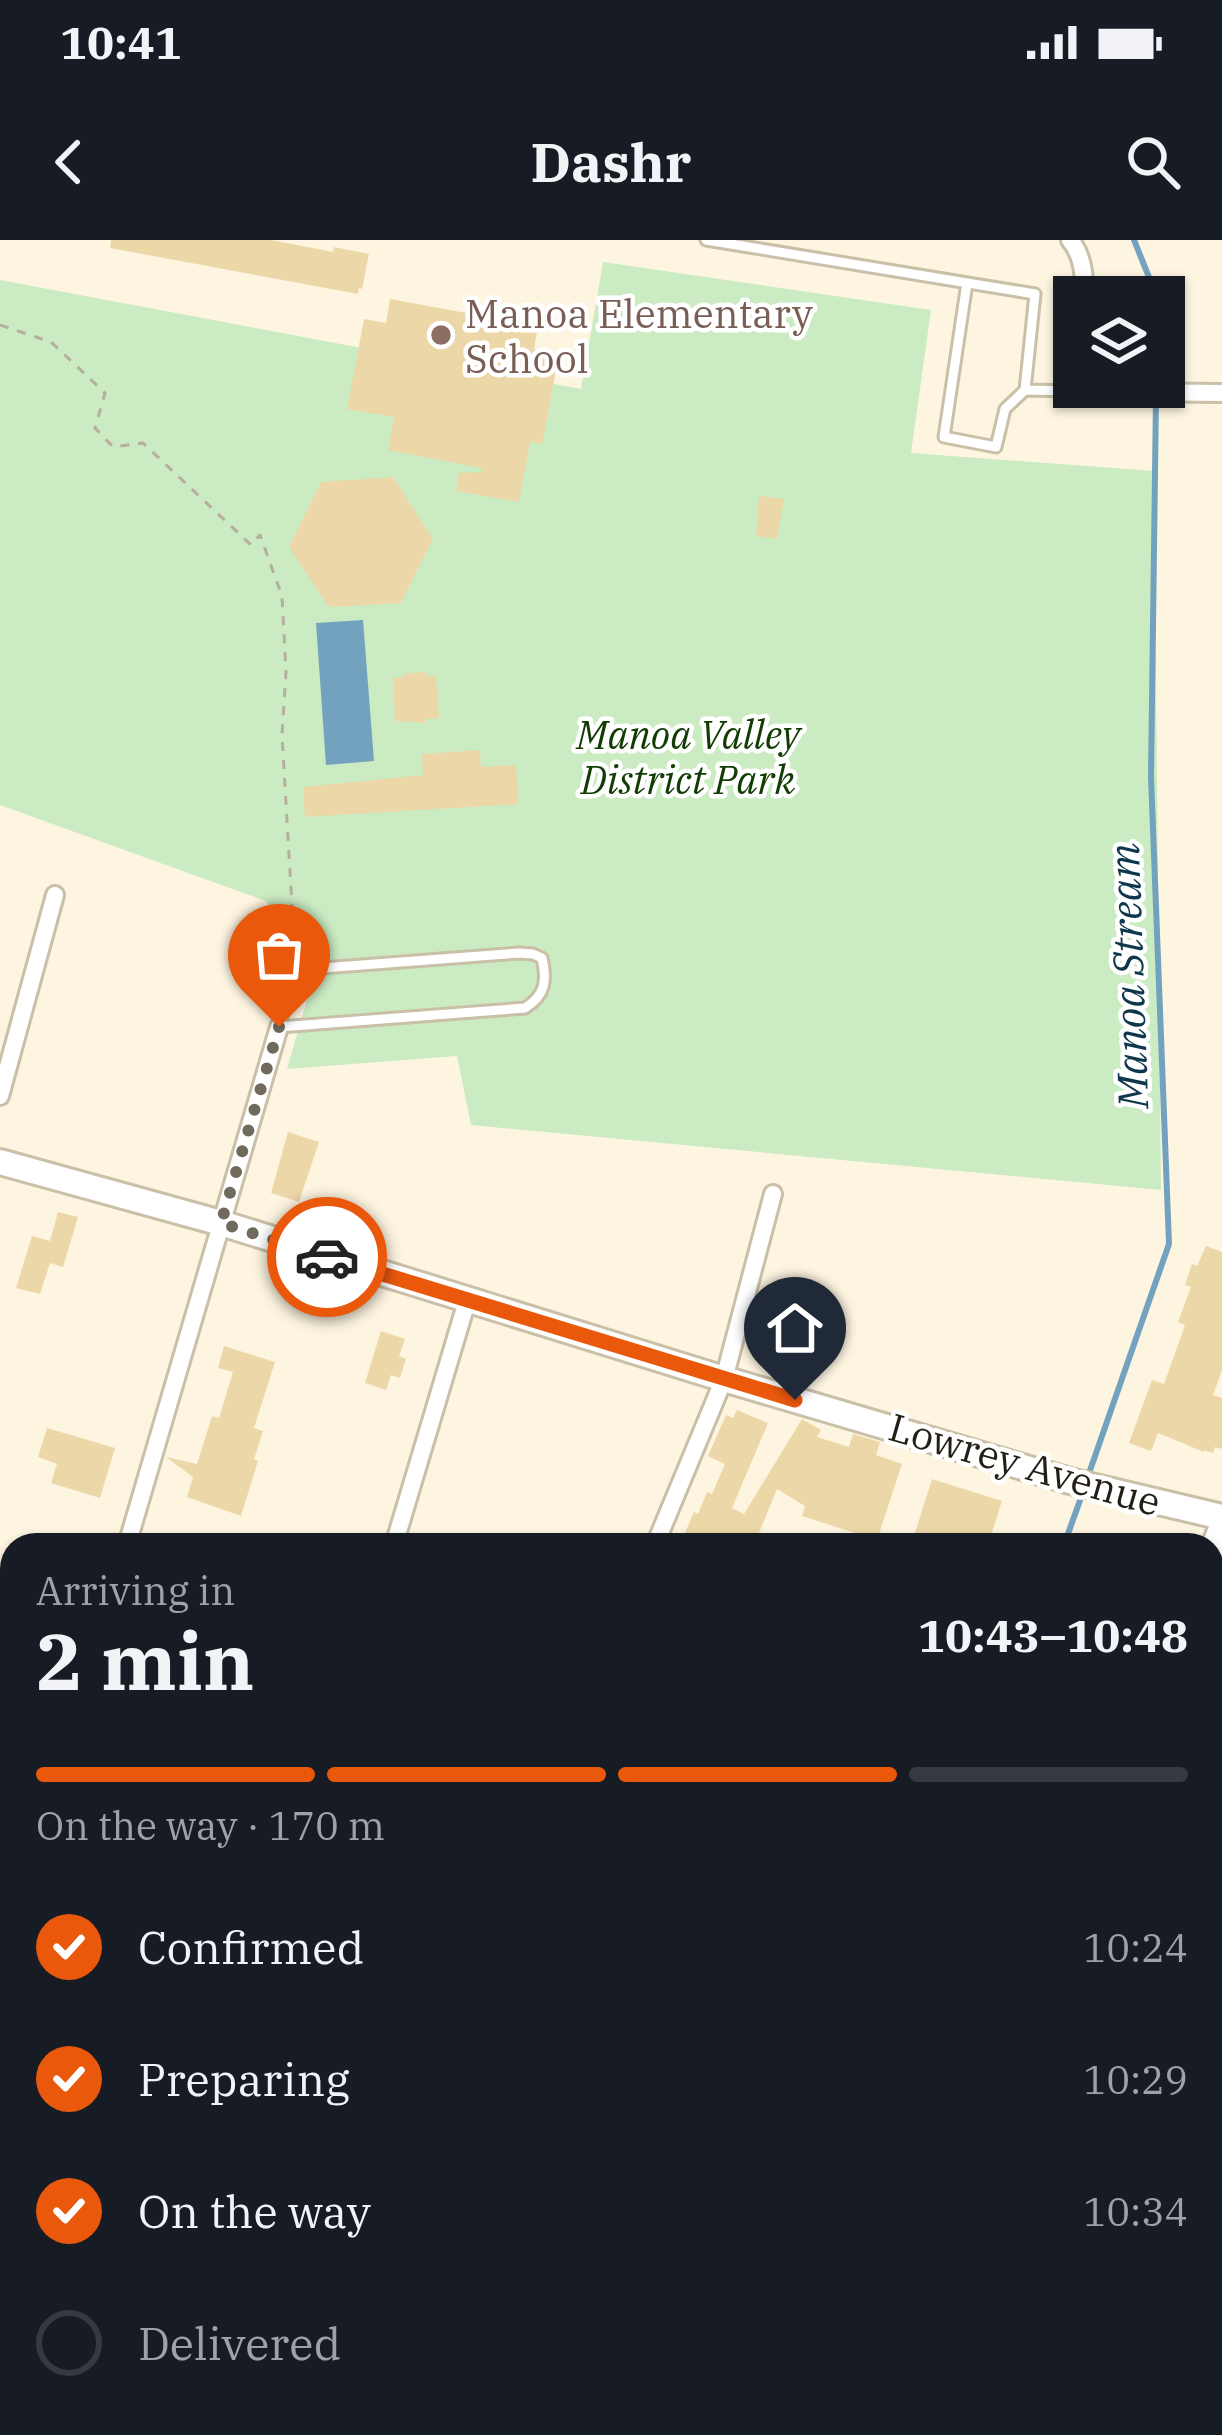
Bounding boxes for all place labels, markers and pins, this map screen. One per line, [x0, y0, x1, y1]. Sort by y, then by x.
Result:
place label: Manoa Elementary School [465, 288, 813, 384]
marker: Manoa Elementary School [428, 322, 454, 348]
pin [228, 904, 330, 1027]
pin [744, 1277, 846, 1400]

